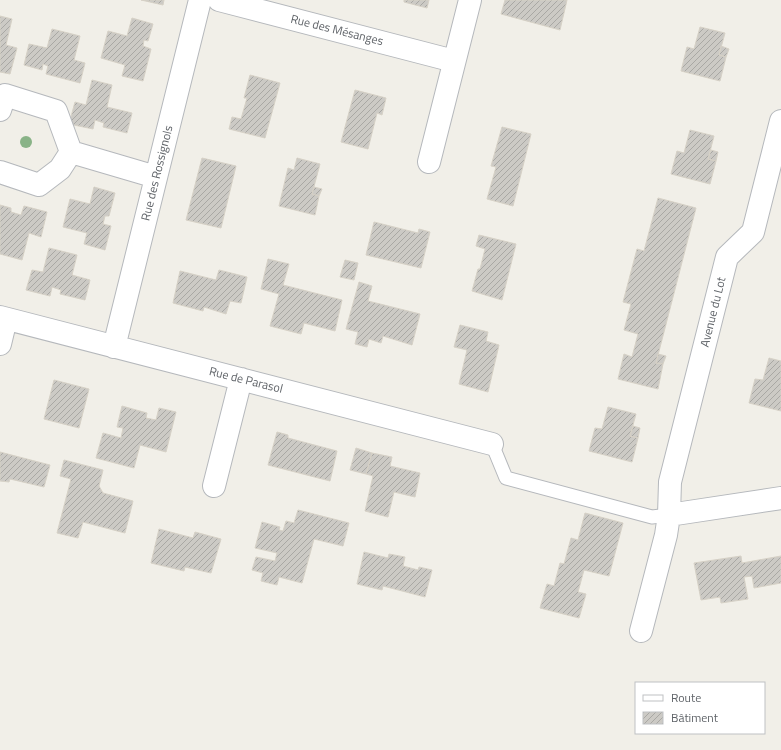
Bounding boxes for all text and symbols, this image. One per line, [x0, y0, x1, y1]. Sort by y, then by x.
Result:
street label: Rue des Mésanges [289, 9, 386, 50]
street label: Rue des Rossignols [135, 123, 178, 223]
street label: Avenue du Lot [695, 274, 731, 349]
street label: Rue de Parasol [207, 361, 285, 398]
legend [635, 682, 765, 734]
text: Route [671, 688, 701, 707]
text: Bâtiment [671, 708, 719, 727]

